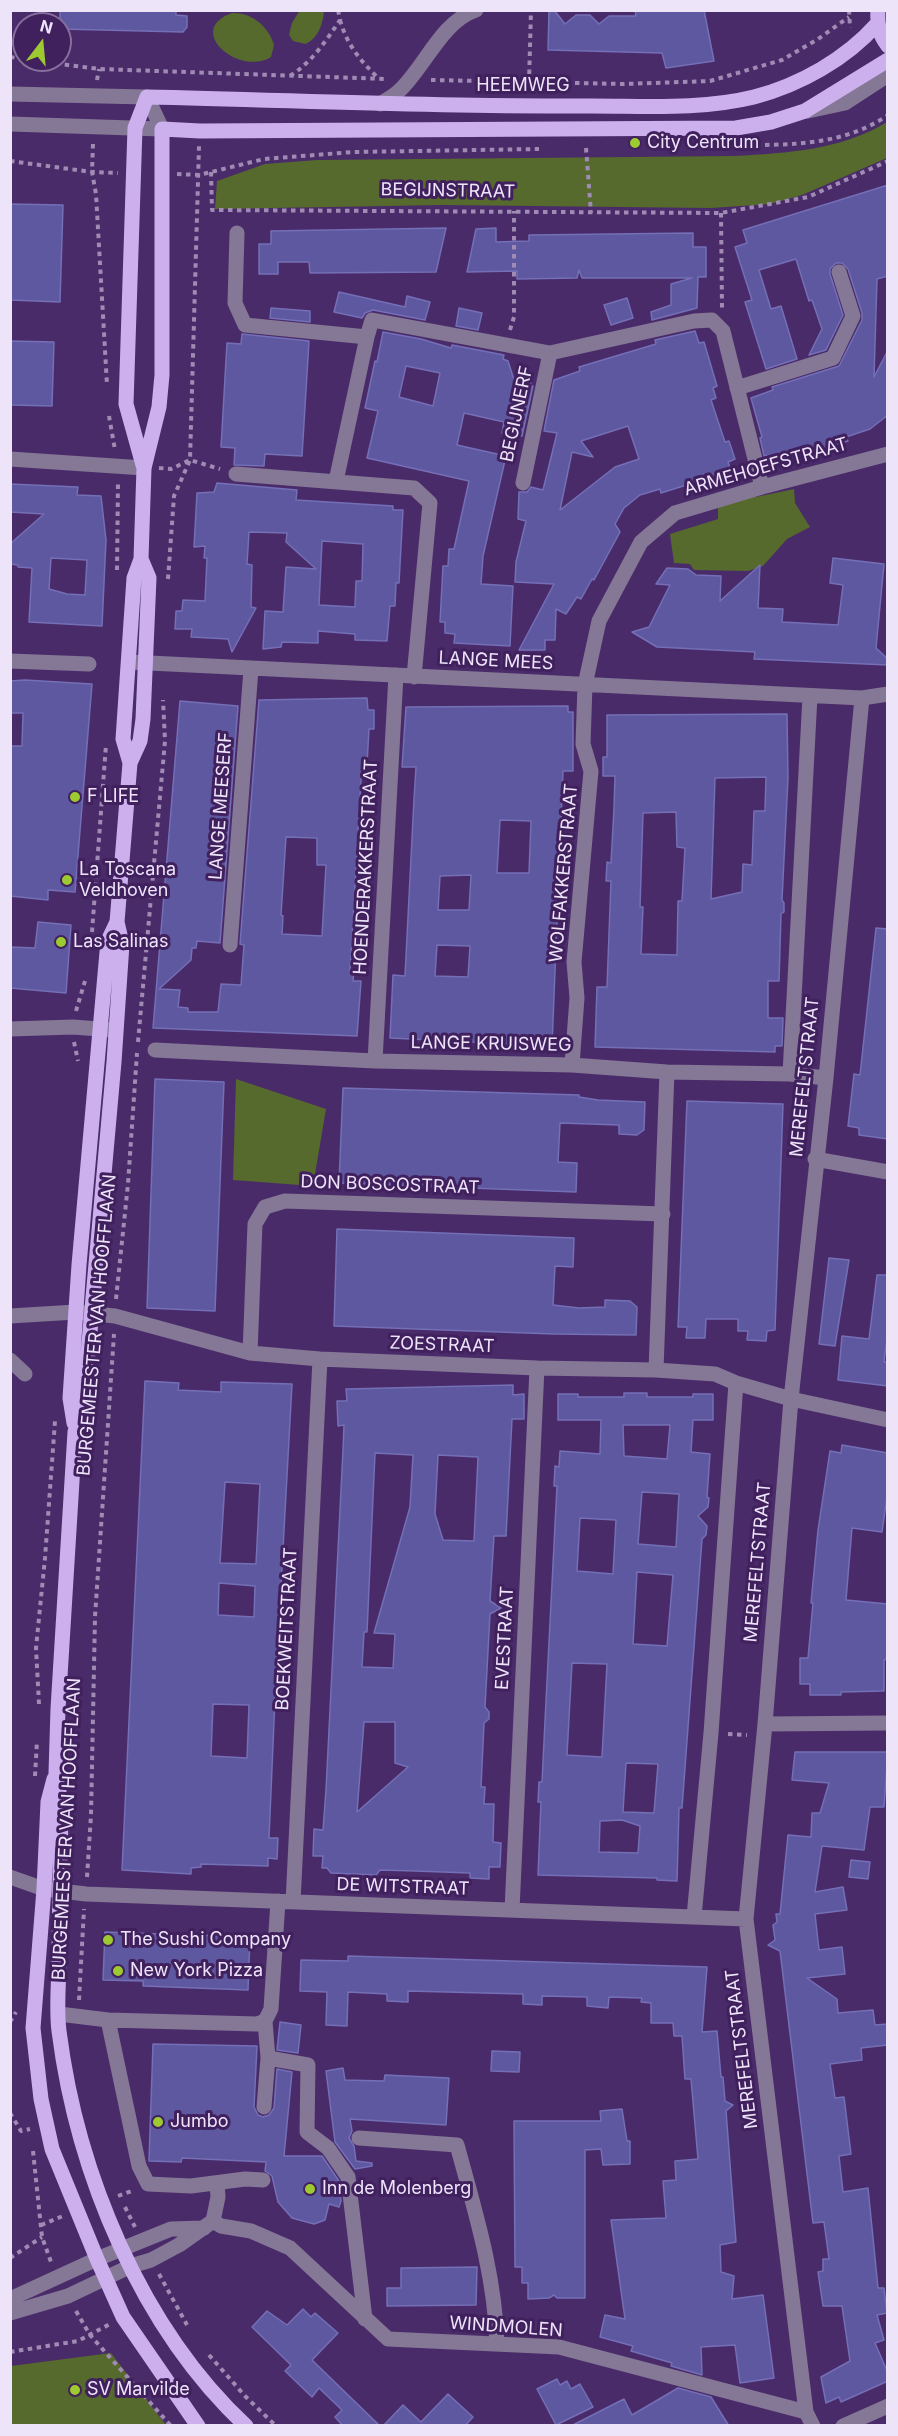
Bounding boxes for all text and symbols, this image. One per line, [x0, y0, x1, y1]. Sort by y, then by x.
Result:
north arrow [12, 12, 72, 72]
text: N [38, 15, 55, 38]
street label: HEEMWEG [476, 75, 570, 97]
place label: City Centrum [647, 132, 759, 154]
marker: City Centrum [628, 136, 642, 150]
street label: BEGIJNSTRAAT [381, 179, 515, 203]
street label: BEGIJNERF [496, 364, 538, 464]
street label: ARMEHOEFSTRAAT [682, 433, 850, 501]
street label: LANGE MEES [438, 647, 554, 675]
street label: LANGE MEESERF [205, 731, 237, 881]
street label: HOENDERAKKERSTRAAT [350, 759, 382, 975]
street label: WOLFAKKERSTRAAT [545, 783, 583, 963]
place label: F LIFE [87, 786, 139, 808]
marker: F LIFE [68, 790, 82, 804]
place label: La Toscana Veldhoven [79, 859, 176, 902]
marker: La Toscana Veldhoven [60, 873, 74, 887]
place label: Las Salinas [73, 931, 168, 953]
marker: Las Salinas [54, 935, 68, 949]
street label: MEREFELTSTRAAT [786, 996, 824, 1158]
street label: LANGE KRUISWEG [410, 1032, 572, 1056]
street label: DON BOSCOSTRAAT [300, 1171, 480, 1199]
street label: BURGEMEESTER VAN HOOFFLAAN [73, 1173, 121, 1477]
street label: ZOESTRAAT [389, 1332, 495, 1358]
street label: MEREFELTSTRAAT [740, 1481, 776, 1643]
street label: BOEKWEITSTRAAT [272, 1547, 302, 1711]
street label: EVESTRAAT [491, 1586, 519, 1690]
street label: BURGEMEESTER VAN HOOFFLAAN [48, 1677, 86, 1981]
street label: DE WITSTRAAT [336, 1874, 470, 1900]
place label: The Sushi Company [120, 1929, 291, 1951]
marker: The Sushi Company [101, 1933, 115, 1947]
place label: New York Pizza [130, 1960, 263, 1982]
marker: New York Pizza [111, 1964, 125, 1978]
street label: MEREFELTSTRAAT [721, 1968, 763, 2130]
place label: Jumbo [170, 2111, 228, 2133]
marker: Jumbo [151, 2115, 165, 2129]
place label: Inn de Molenberg [322, 2178, 471, 2200]
marker: Inn de Molenberg [303, 2182, 317, 2196]
street label: WINDMOLEN [449, 2312, 563, 2342]
place label: SV Marvilde [87, 2379, 190, 2401]
marker: SV Marvilde [68, 2383, 82, 2397]

